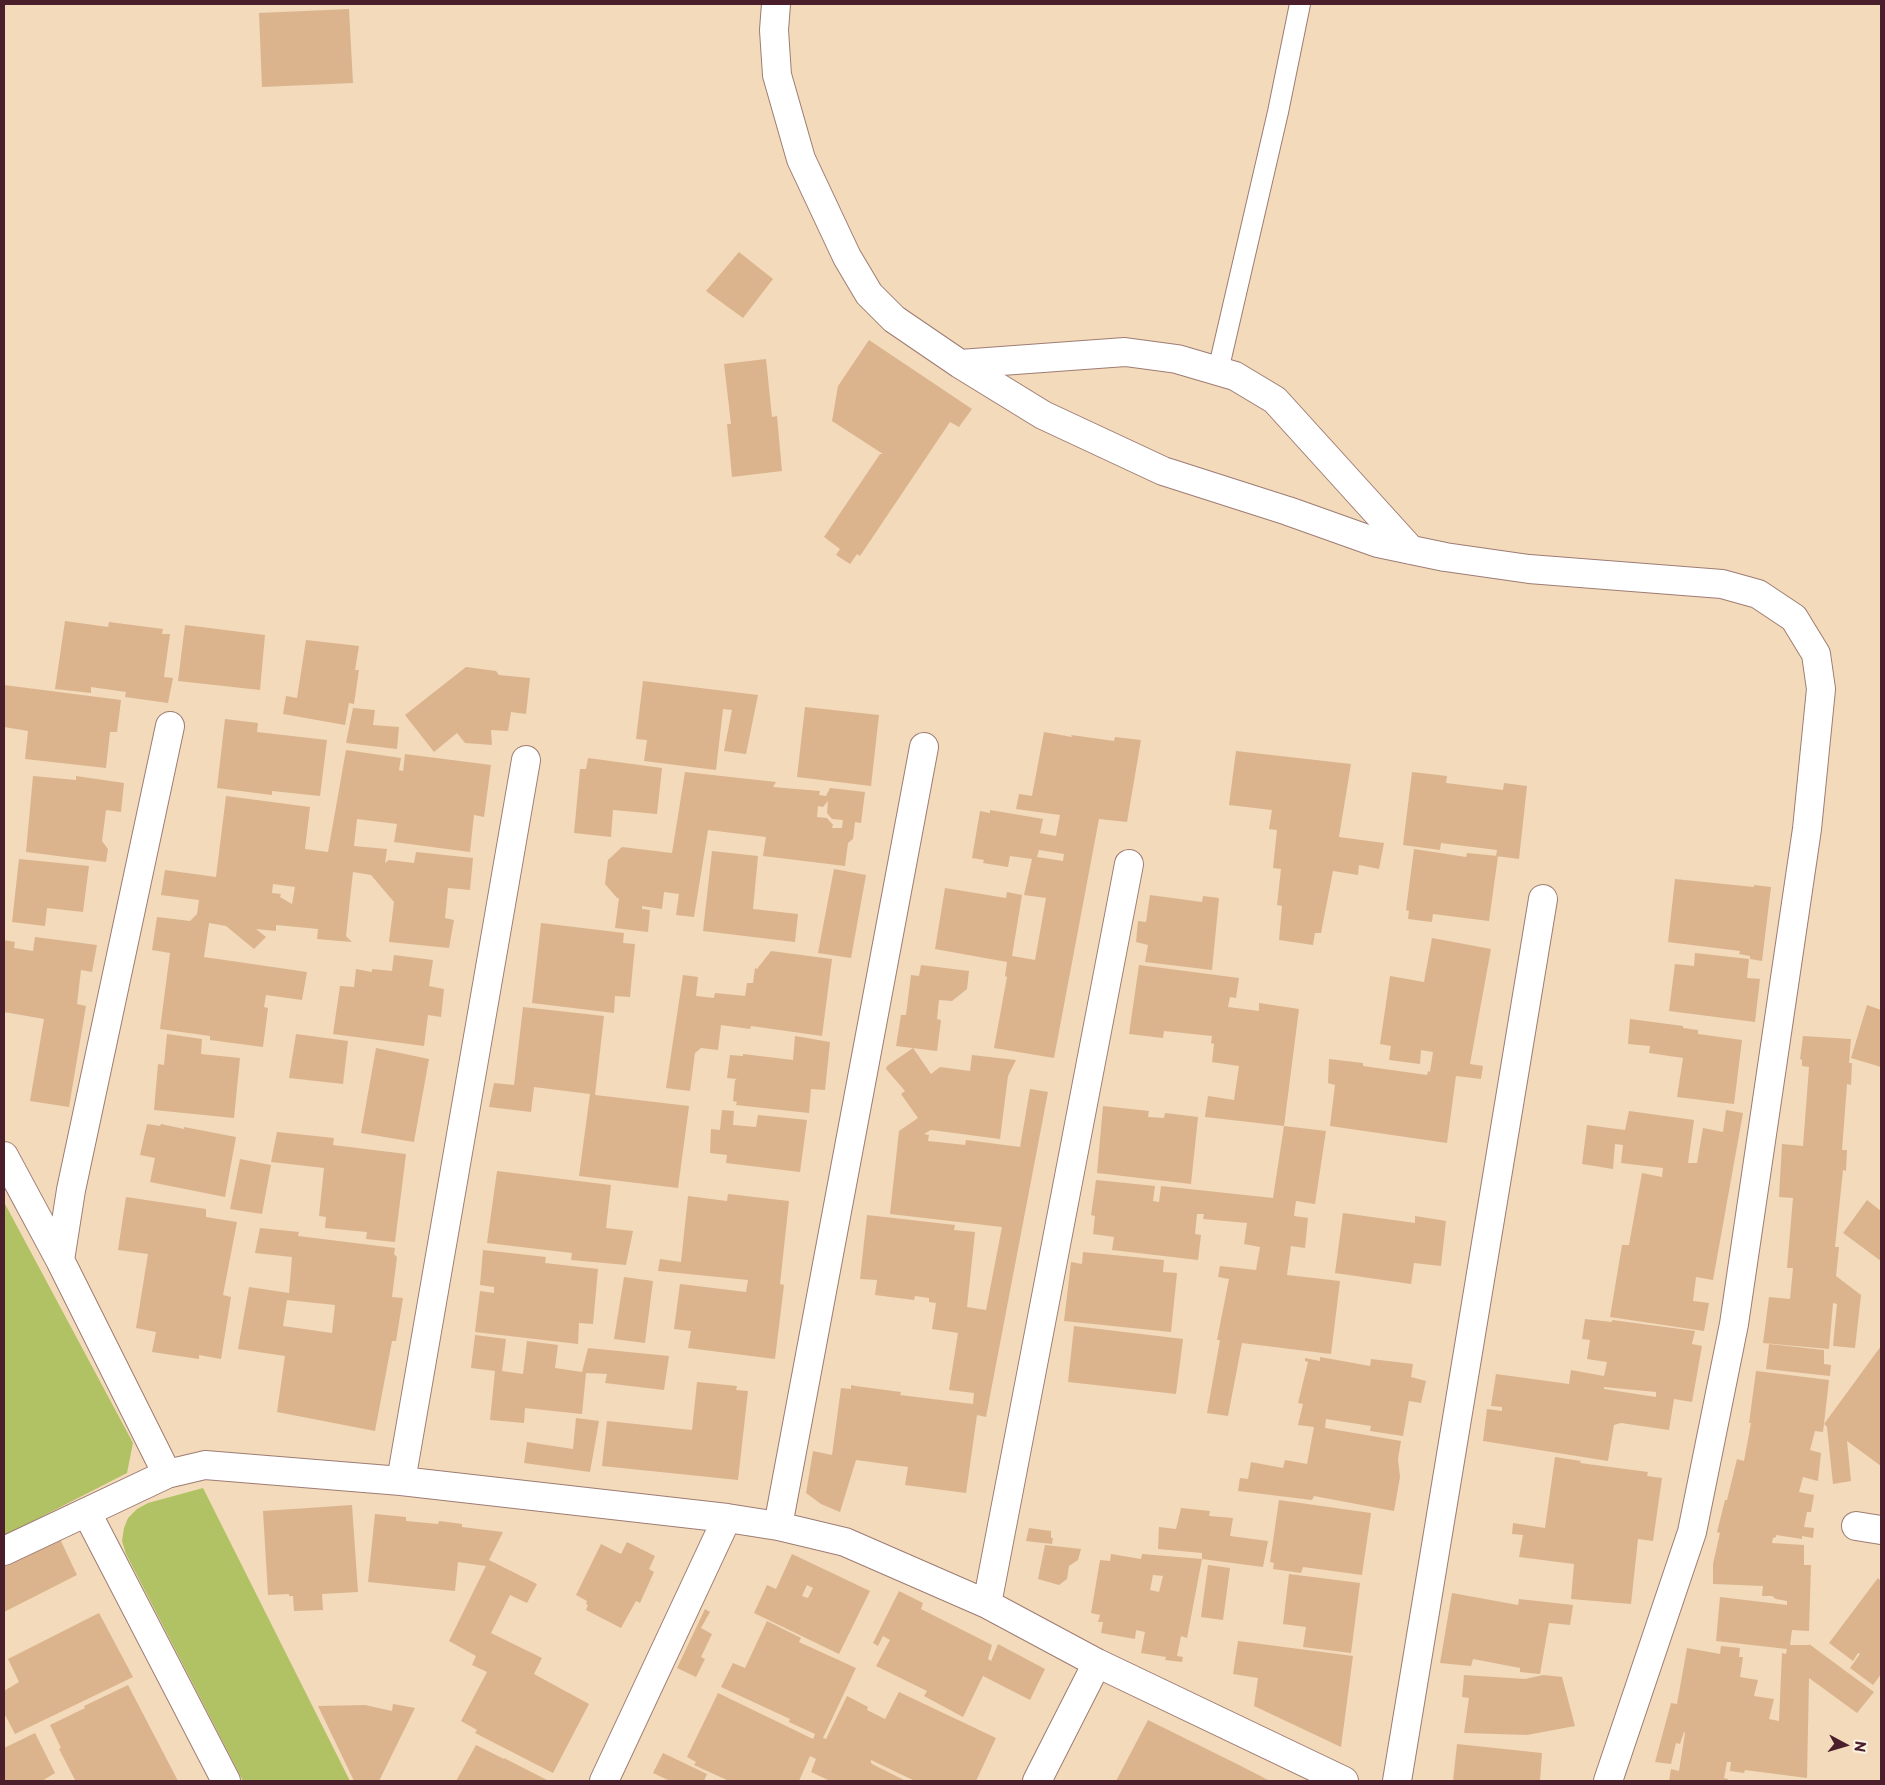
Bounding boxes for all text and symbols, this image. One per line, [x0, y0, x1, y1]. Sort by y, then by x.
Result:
north arrow [1820, 1720, 1870, 1770]
text: N [1849, 1740, 1871, 1753]

